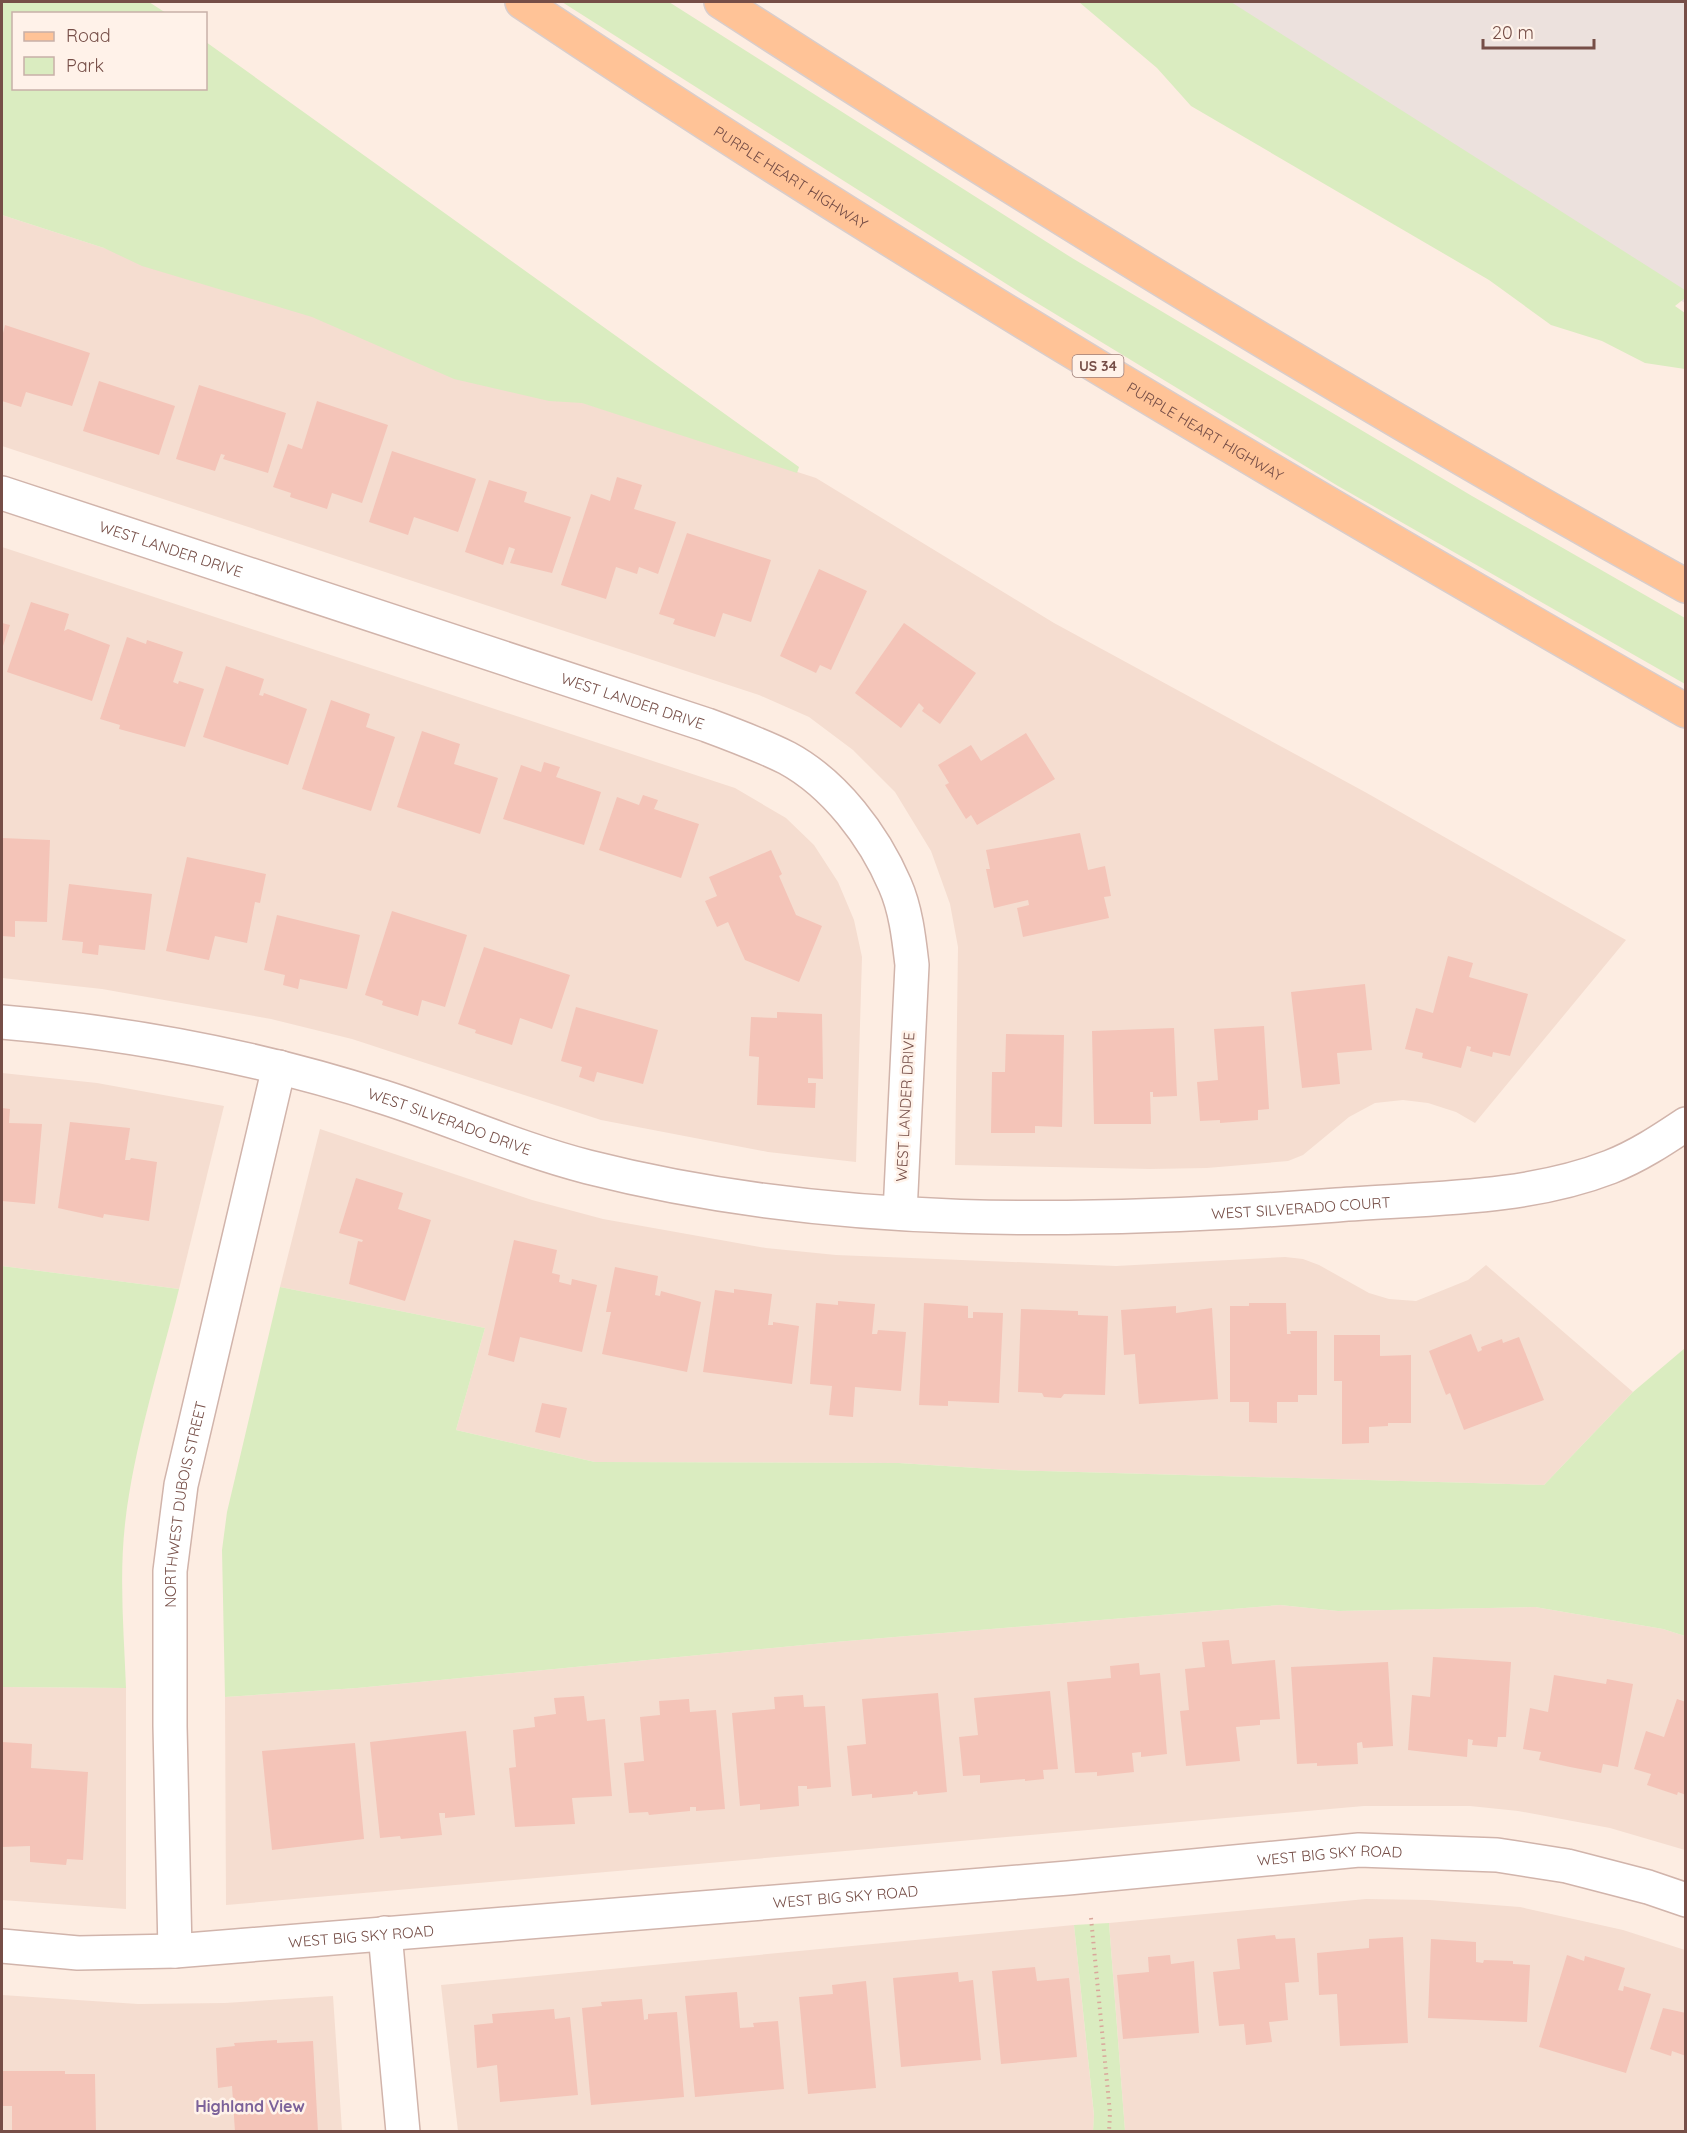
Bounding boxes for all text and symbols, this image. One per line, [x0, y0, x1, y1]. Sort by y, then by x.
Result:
legend [12, 12, 207, 90]
scale bar [1483, 12, 1594, 50]
text: 20 m [1492, 21, 1534, 44]
text: Road [66, 24, 111, 47]
text: Park [66, 54, 104, 77]
street label: PURPLE HEART HIGHWAY [710, 121, 872, 233]
road number: US 34 [1072, 355, 1124, 377]
street label: PURPLE HEART HIGHWAY [1124, 377, 1288, 485]
street label: WEST LANDER DRIVE [97, 516, 245, 581]
street label: WEST LANDER DRIVE [559, 668, 707, 733]
street label: WEST LANDER DRIVE [892, 1032, 918, 1182]
street label: WEST SILVERADO DRIVE [366, 1083, 534, 1159]
street label: WEST SILVERADO COURT [1211, 1192, 1391, 1223]
street label: NORTHWEST DUBOIS STREET [161, 1399, 210, 1608]
street label: WEST BIG SKY ROAD [1256, 1840, 1403, 1869]
street label: WEST BIG SKY ROAD [772, 1881, 919, 1912]
street label: WEST BIG SKY ROAD [288, 1920, 435, 1951]
district label: Highland View [195, 2096, 305, 2116]

